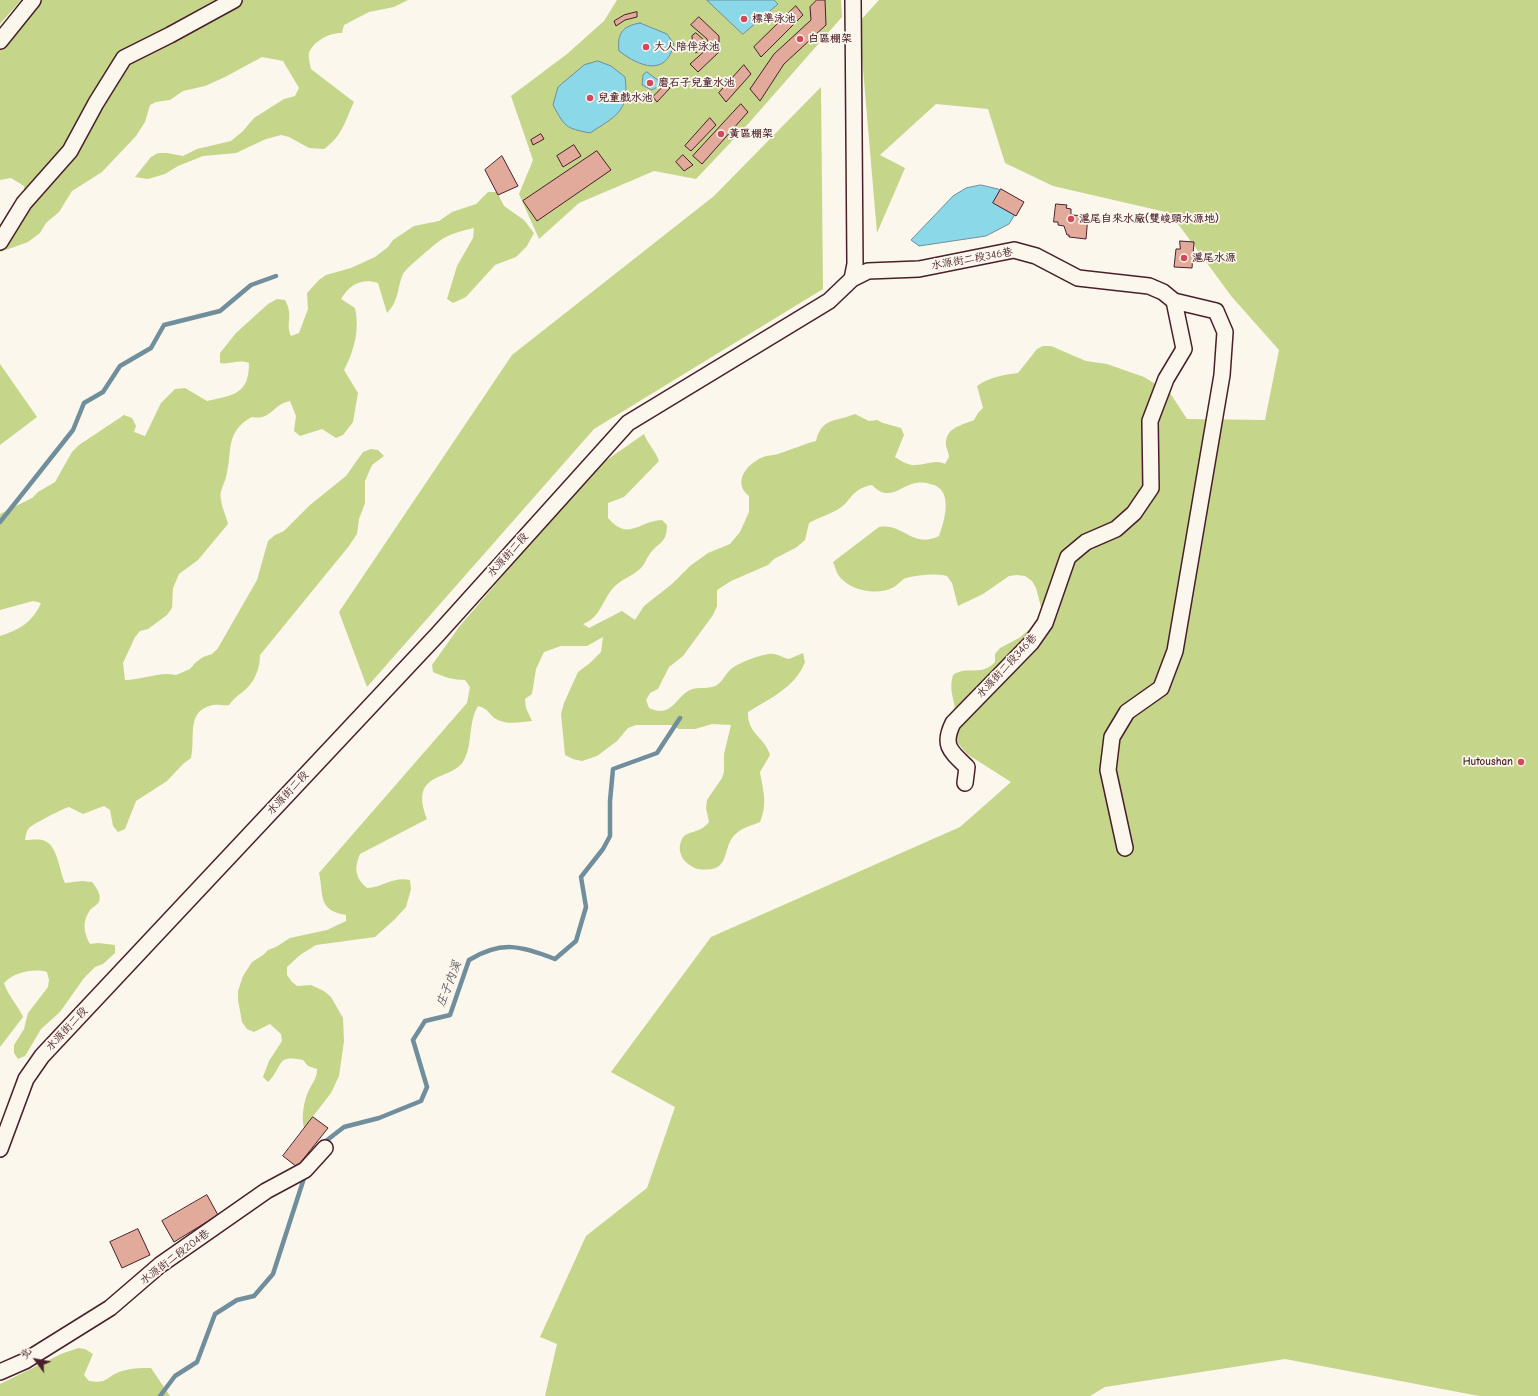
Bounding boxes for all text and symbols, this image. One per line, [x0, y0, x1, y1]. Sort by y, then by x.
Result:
place label: 標準泳池 [752, 12, 796, 26]
marker: 標準泳池 [739, 14, 749, 24]
place label: 白區棚架 [808, 32, 852, 46]
marker: 白區棚架 [795, 34, 805, 44]
place label: 大人陪伴泳池 [654, 40, 720, 54]
marker: 大人陪伴泳池 [641, 42, 651, 52]
place label: 磨石子兒童水池 [658, 76, 735, 90]
marker: 磨石子兒童水池 [645, 78, 655, 88]
place label: 兒童戲水池 [598, 91, 653, 105]
marker: 兒童戲水池 [585, 93, 595, 103]
place label: 黃區棚架 [729, 127, 773, 141]
marker: 黃區棚架 [716, 129, 726, 139]
place label: 滬尾自來水廠(雙峻頭水源地) [1079, 212, 1219, 226]
marker: 滬尾自來水廠(雙峻頭水源地) [1066, 214, 1076, 224]
street label: 水源街二段346巷 [930, 245, 1014, 273]
place label: 滬尾水源 [1192, 251, 1236, 265]
marker: 滬尾水源 [1179, 253, 1189, 263]
street label: 水源街二段 [485, 530, 531, 580]
street label: 水源街二段346巷 [974, 631, 1040, 701]
place label: Hutoushan [1463, 755, 1513, 769]
marker: Hutoushan [1516, 757, 1526, 767]
street label: 水源街二段 [264, 768, 312, 818]
water label: 庄子內溪 [434, 959, 464, 1009]
street label: 水源街二段 [43, 1004, 91, 1054]
street label: 水源街二段204巷 [138, 1227, 212, 1287]
north arrow [16, 1340, 56, 1380]
text: 北 [17, 1345, 34, 1361]

